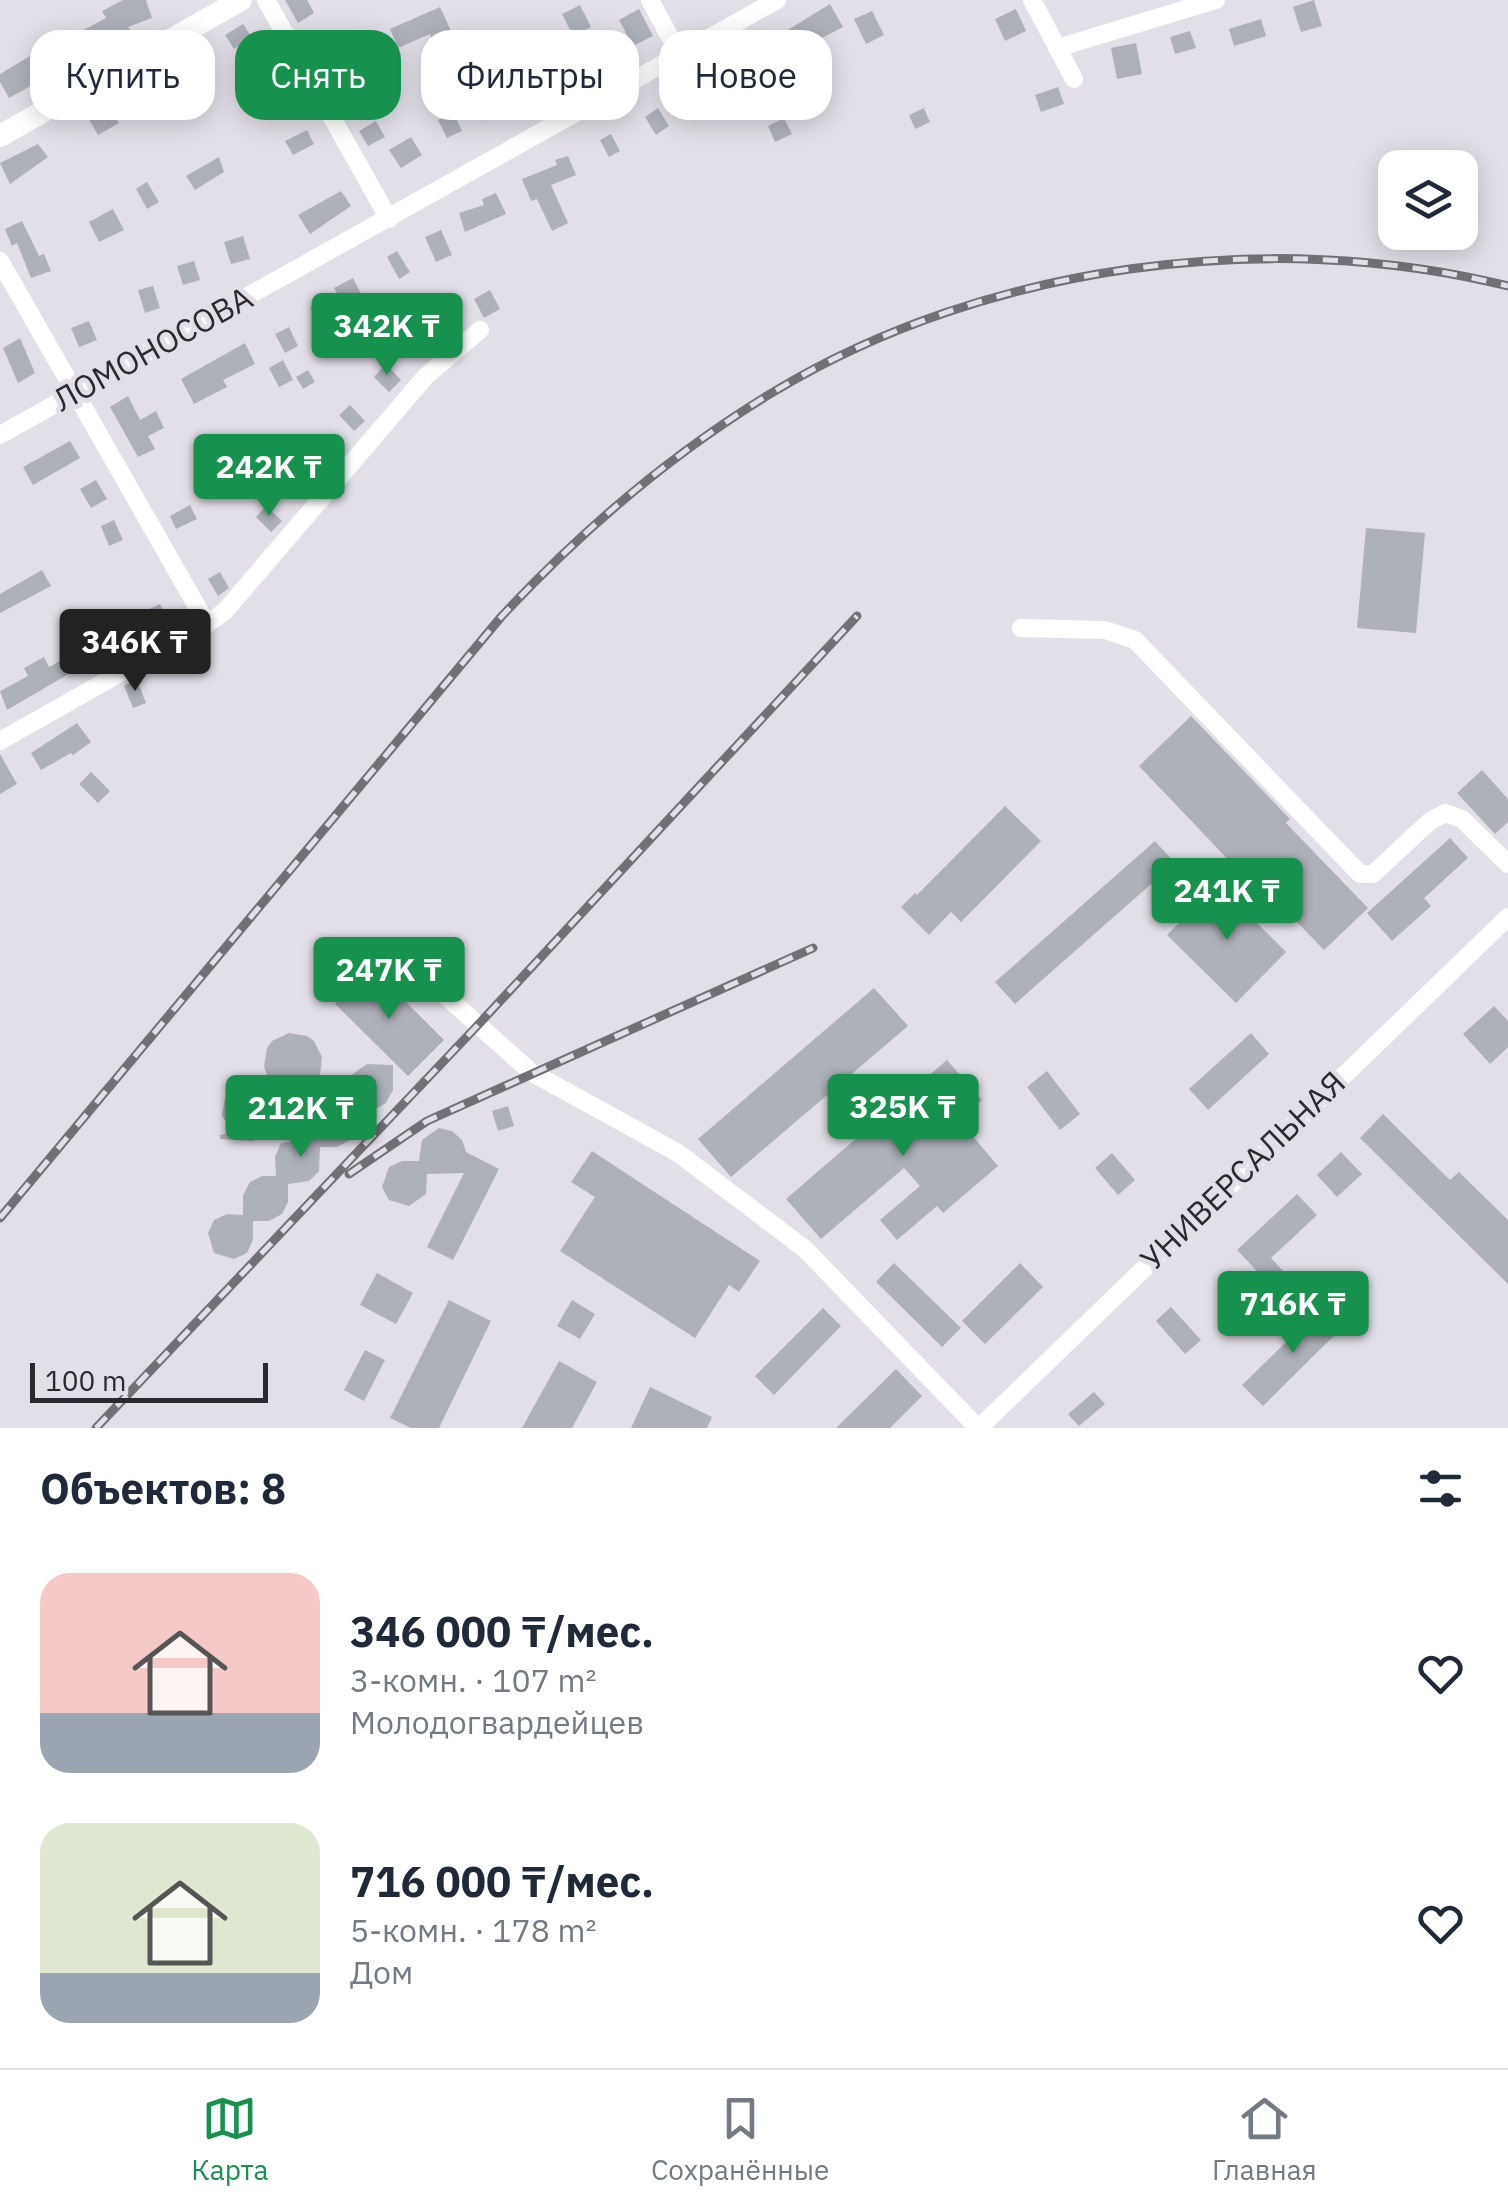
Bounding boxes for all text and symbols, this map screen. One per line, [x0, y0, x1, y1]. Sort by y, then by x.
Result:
chip: Купить [30, 30, 215, 120]
chip: Снять [235, 30, 401, 120]
chip: Фильтры [421, 30, 639, 120]
chip: Новое [659, 30, 832, 120]
map controls [1378, 150, 1478, 250]
button: layers [1378, 150, 1478, 250]
street label: ЛОМОНОСОВА [45, 276, 260, 420]
pin: 342K ₸ [306, 293, 468, 378]
text: 342K ₸ [334, 304, 440, 346]
pin: 242K ₸ [188, 434, 350, 519]
text: 242K ₸ [216, 445, 322, 487]
pin: 346K ₸ [54, 609, 216, 694]
text: 346K ₸ [82, 620, 188, 662]
pin: 241K ₸ [1146, 858, 1308, 943]
text: 241K ₸ [1174, 869, 1280, 911]
pin: 247K ₸ [308, 937, 470, 1022]
text: 247K ₸ [336, 948, 442, 990]
street label: УНИВЕРСАЛЬНАЯ [1131, 1062, 1354, 1279]
pin: 325K ₸ [822, 1074, 984, 1159]
pin: 212K ₸ [220, 1075, 382, 1160]
text: 325K ₸ [850, 1085, 956, 1127]
text: 212K ₸ [248, 1086, 354, 1128]
pin: 716K ₸ [1212, 1271, 1374, 1356]
text: 716K ₸ [1240, 1282, 1346, 1324]
scale bar [30, 1358, 268, 1402]
text: 100 m [45, 1362, 126, 1399]
text: Объектов: 8 [40, 1461, 286, 1516]
icon: filters [1413, 1461, 1468, 1516]
text: 346 000 ₸/мес. [350, 1604, 654, 1659]
icon: home [120, 1613, 240, 1733]
icon: heart [1413, 1646, 1468, 1701]
text: 3-комн. · 107 m² [350, 1659, 596, 1701]
text: Молодогвардейцев [350, 1701, 644, 1743]
text: 716 000 ₸/мес. [350, 1854, 654, 1909]
icon: home [120, 1863, 240, 1983]
icon: heart [1413, 1896, 1468, 1951]
text: 5-комн. · 178 m² [350, 1909, 596, 1951]
text: Дом [350, 1951, 413, 1993]
tab: Карта [191, 2091, 268, 2188]
tab: Сохранённые [651, 2091, 829, 2188]
tab: Главная [1212, 2091, 1317, 2188]

